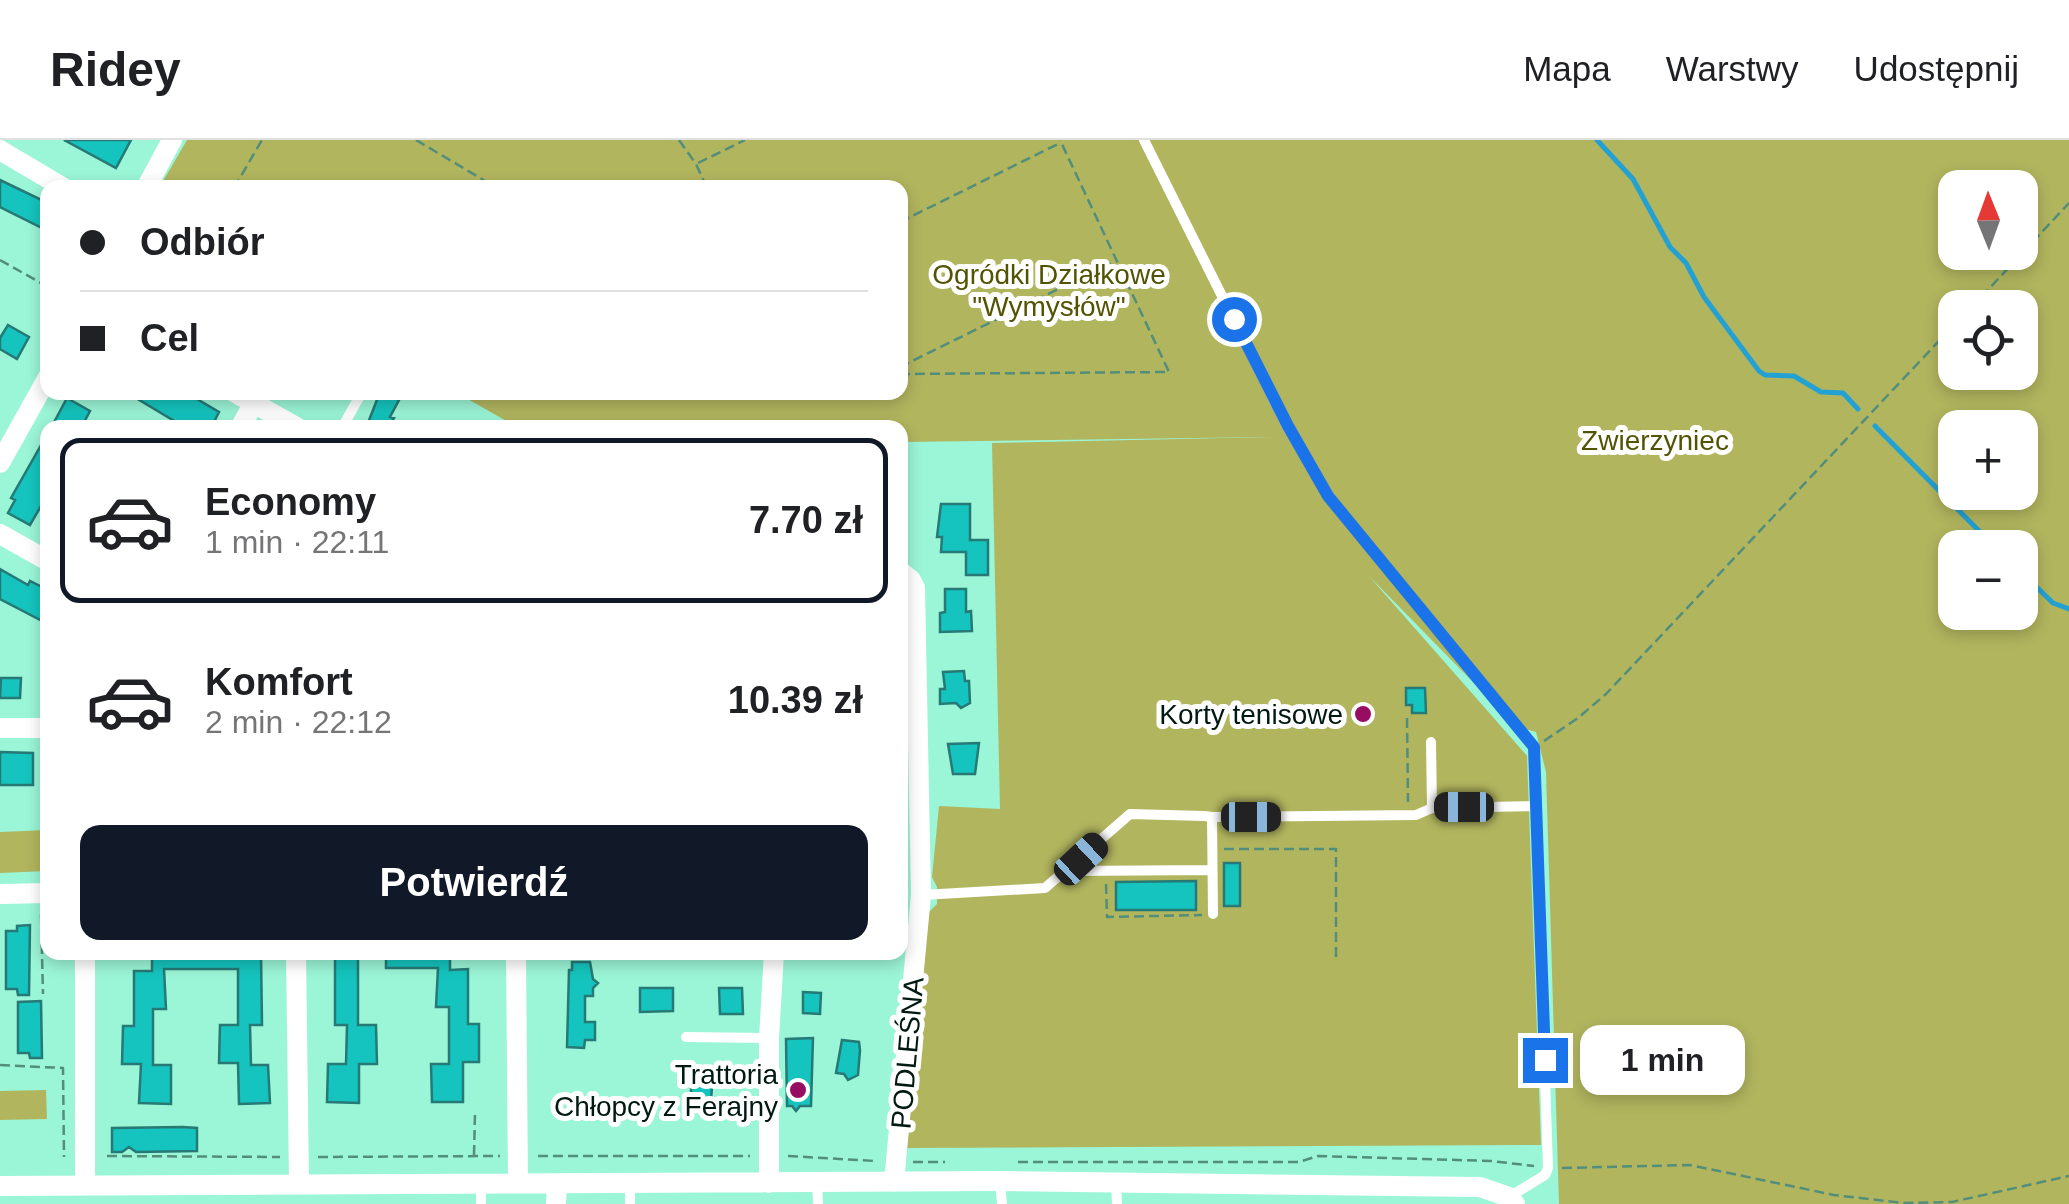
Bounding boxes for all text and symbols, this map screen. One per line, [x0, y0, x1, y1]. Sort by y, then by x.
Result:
text: Ridey [50, 43, 181, 96]
text: Mapa [1523, 49, 1611, 88]
text: Warstwy [1666, 49, 1799, 88]
text: Udostępnij [1854, 49, 2019, 88]
north arrow [1938, 170, 2038, 270]
map controls [1938, 170, 2038, 630]
text: Odbiór [140, 221, 265, 263]
park label: Ogródki Działkowe "Wymysłów" [932, 259, 1166, 322]
button: locate [1938, 290, 2038, 390]
route start [1212, 297, 1257, 342]
text: Cel [140, 317, 199, 359]
button: + [1938, 410, 2038, 510]
park label: Zwierzyniec [1581, 425, 1729, 456]
icon: car [85, 476, 175, 566]
text: Economy [205, 481, 376, 523]
text: 7.70 zł [749, 499, 863, 541]
text: 1 min · 22:11 [205, 524, 389, 560]
button: − [1938, 530, 2038, 630]
icon: car [85, 656, 175, 746]
text: Komfort [205, 661, 353, 703]
text: 10.39 zł [728, 679, 863, 721]
place label: Korty tenisowe [1159, 699, 1343, 730]
marker: Korty tenisowe [1352, 703, 1374, 725]
text: 2 min · 22:12 [205, 704, 392, 740]
car [1434, 792, 1494, 822]
car [1221, 802, 1281, 832]
button: Potwierdź [80, 825, 868, 940]
car [1049, 828, 1113, 890]
street label: PODLEŚNA [884, 975, 930, 1130]
callout: 1 min [1580, 1025, 1745, 1095]
route end [1523, 1038, 1568, 1083]
text: 1 min [1621, 1042, 1704, 1078]
place label: Trattoria Chłopcy z Ferajny [554, 1059, 778, 1122]
marker: Trattoria Chłopcy z Ferajny [787, 1079, 809, 1101]

